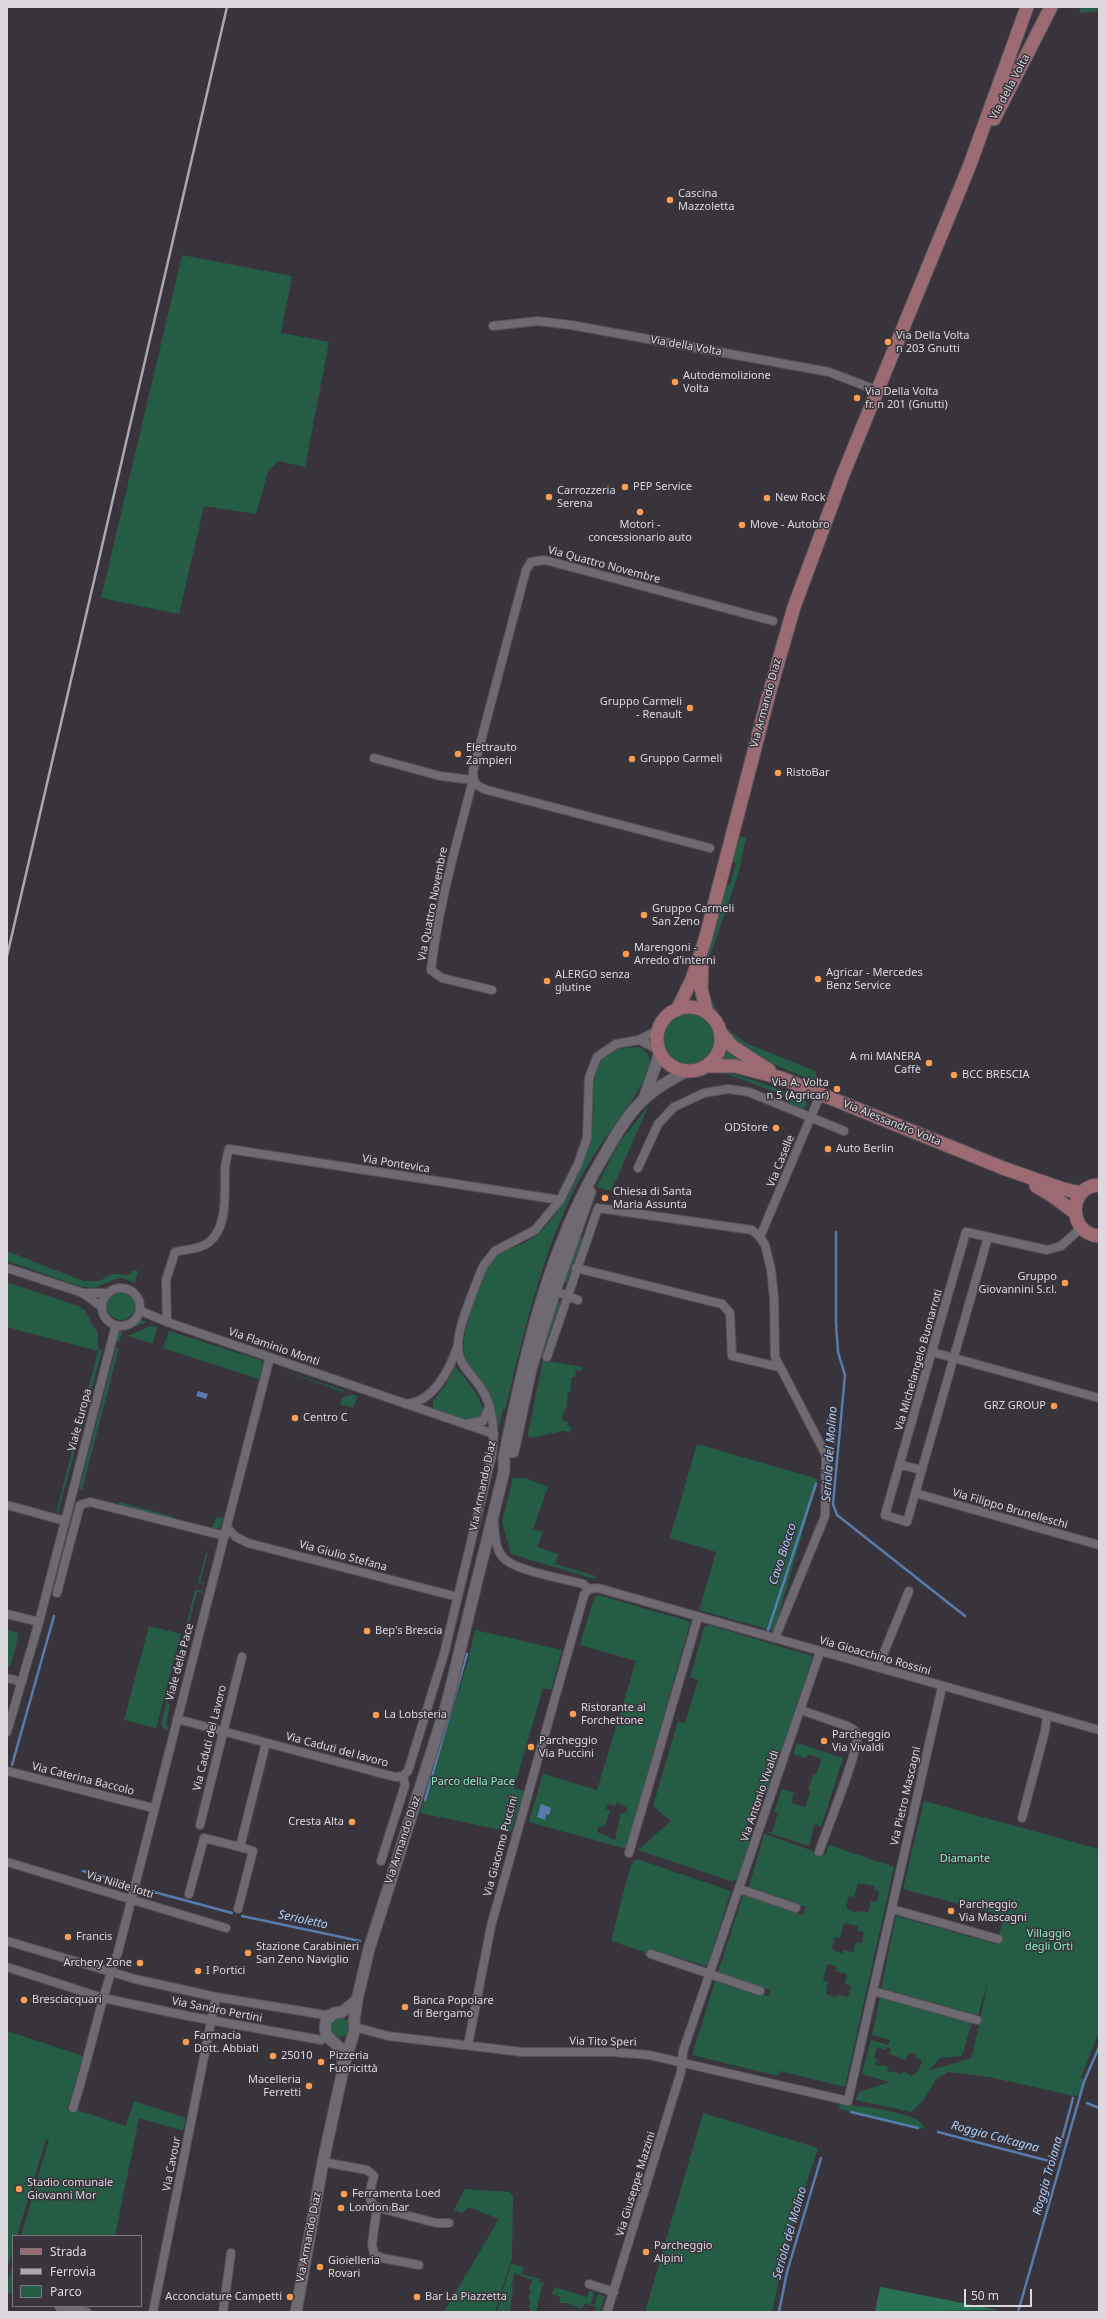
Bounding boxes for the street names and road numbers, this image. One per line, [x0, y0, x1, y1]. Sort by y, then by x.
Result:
street label: Via della Volta [987, 52, 1033, 122]
street label: Via della Volta [649, 333, 723, 359]
street label: Via Quattro Novembre [546, 544, 662, 586]
street label: Via Armando Diaz [748, 657, 784, 749]
street label: Via Quattro Novembre [415, 846, 451, 962]
street label: Via Alessandro Volta [841, 1097, 943, 1149]
street label: Via Caselle [765, 1133, 797, 1189]
street label: Via Pontevica [361, 1152, 431, 1176]
street label: Via Michelangelo Buonarroti [892, 1288, 946, 1432]
street label: Via Flaminio Monti [227, 1325, 321, 1369]
street label: Viale Europa [65, 1387, 95, 1453]
street label: Via Armando Diaz [467, 1440, 499, 1532]
street label: Via Filippo Brunelleschi [951, 1486, 1069, 1532]
street label: Via Giulio Stefana [298, 1538, 388, 1574]
street label: Viale della Pace [163, 1622, 197, 1702]
street label: Via Gioacchino Rossini [818, 1634, 932, 1678]
street label: Via Caduti del Lavoro [190, 1684, 230, 1792]
street label: Via Caduti del lavoro [284, 1730, 390, 1770]
street label: Via Pietro Mascagni [888, 1745, 924, 1847]
street label: Via Antonio Vivaldi [738, 1749, 782, 1843]
street label: Via Caterina Baccolo [30, 1760, 136, 1798]
street label: Via Armando Diaz [383, 1794, 423, 1886]
street label: Via Giacomo Puccini [481, 1794, 521, 1898]
street label: Via Nilde Iotti [85, 1869, 155, 1901]
street label: Via Sandro Pertini [171, 1995, 263, 2025]
street label: Via Tito Speri [569, 2035, 637, 2049]
street label: Via Giuseppe Mazzini [614, 2130, 658, 2238]
street label: Via Cavour [160, 2136, 184, 2192]
street label: Via Armando Diaz [294, 2191, 324, 2283]

